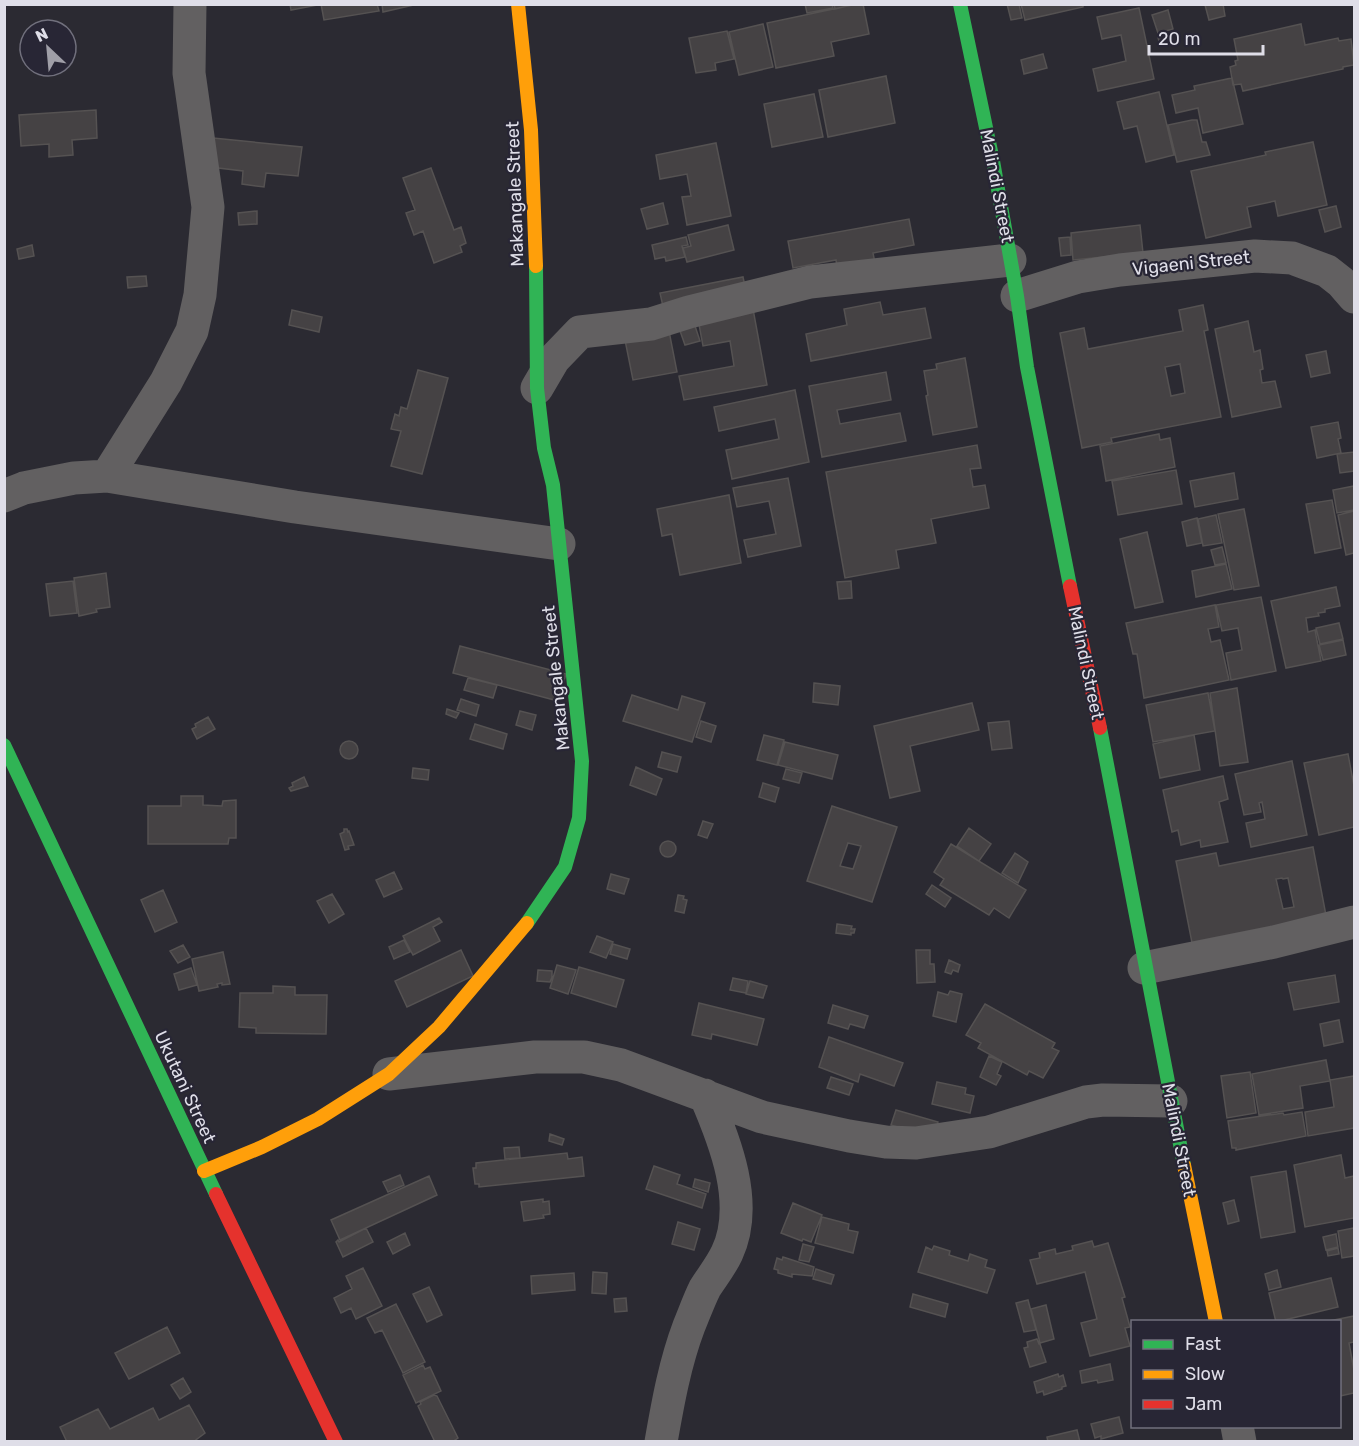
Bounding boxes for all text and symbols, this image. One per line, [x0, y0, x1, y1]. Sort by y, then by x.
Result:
north arrow [18, 18, 78, 78]
scale bar [1149, 18, 1263, 56]
text: N [32, 24, 51, 46]
text: 20 m [1158, 28, 1200, 50]
street label: Makangale Street [501, 121, 529, 267]
street label: Malindi Street [975, 127, 1019, 245]
street label: Vigaeni Street [1131, 246, 1251, 280]
street label: Makangale Street [537, 604, 575, 752]
street label: Malindi Street [1063, 604, 1109, 722]
street label: Ukutani Street [149, 1027, 221, 1147]
street label: Malindi Street [1157, 1081, 1201, 1199]
legend [1131, 1320, 1341, 1428]
text: Fast [1185, 1333, 1221, 1355]
text: Slow [1185, 1363, 1225, 1385]
text: Jam [1185, 1393, 1222, 1415]

